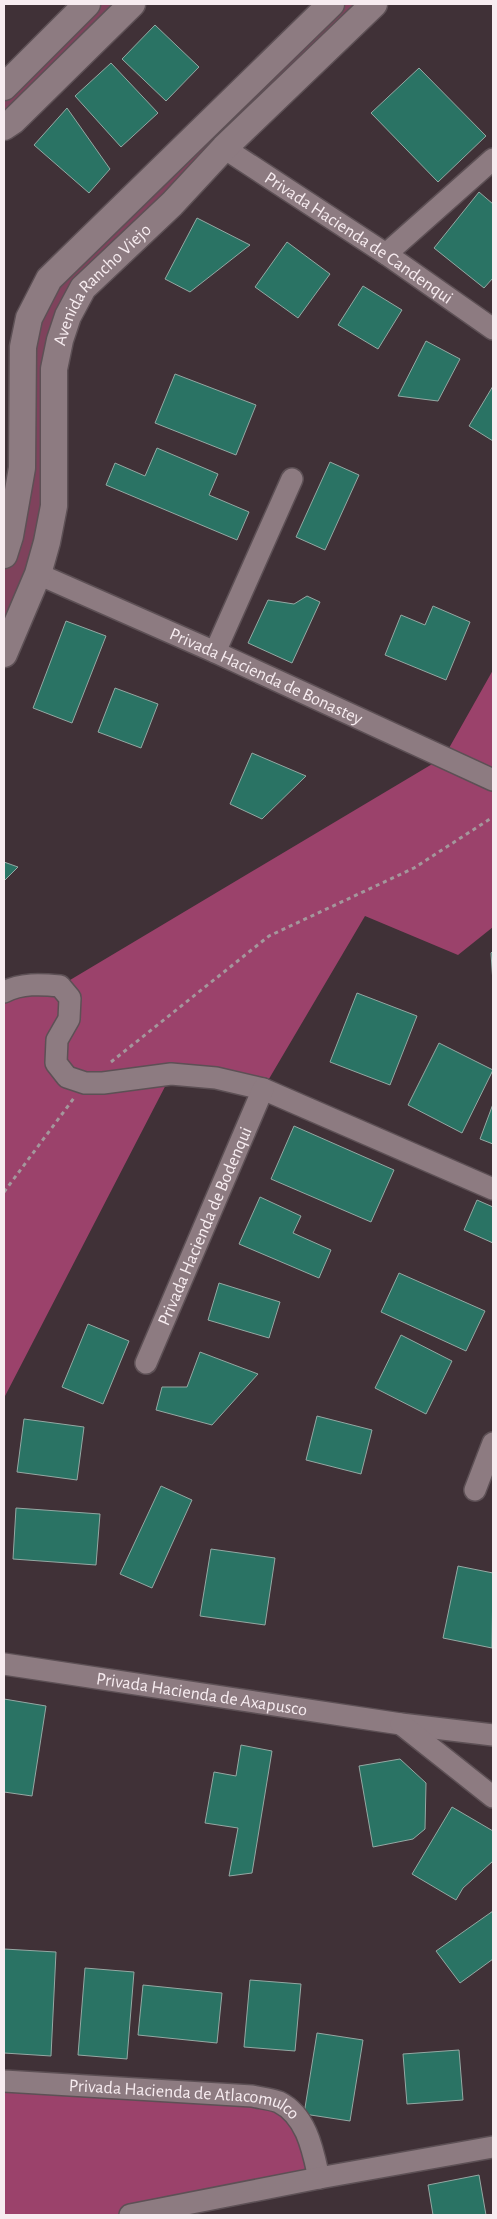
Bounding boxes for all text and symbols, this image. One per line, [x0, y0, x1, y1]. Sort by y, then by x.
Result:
street label: Privada Hacienda de Candenqui [261, 169, 456, 308]
street label: Avenida Rancho Viejo [51, 221, 155, 347]
street label: Privada Hacienda de Bonastey [167, 625, 365, 729]
street label: Privada Hacienda de Bodenqui [155, 1124, 256, 1328]
street label: Privada Hacienda de Axapusco [95, 1670, 308, 1720]
street label: Privada Hacienda de Atlacomulco [68, 2077, 303, 2123]

